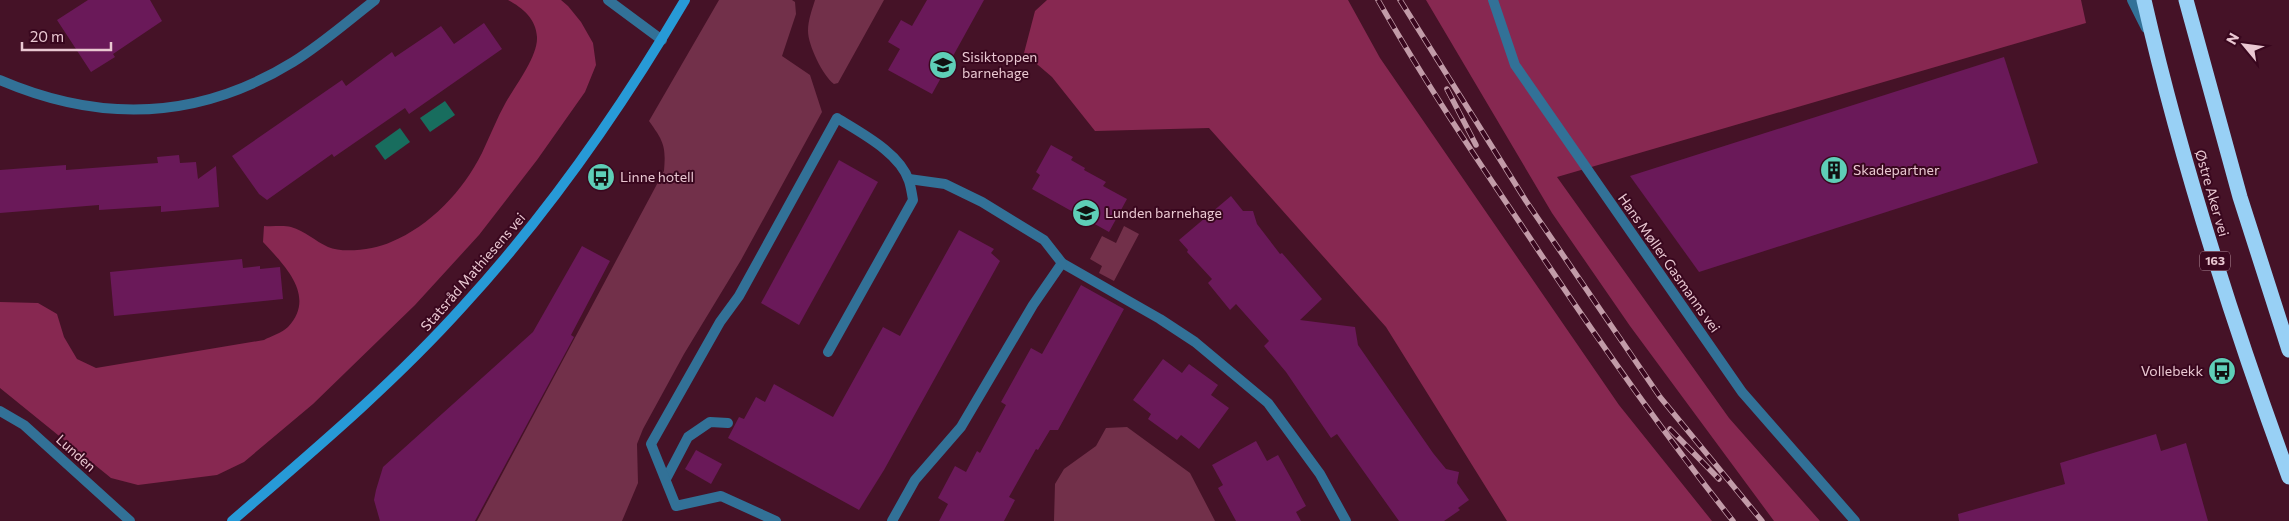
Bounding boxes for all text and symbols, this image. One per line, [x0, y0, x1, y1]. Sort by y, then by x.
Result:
scale bar [22, 20, 111, 52]
north arrow [2219, 20, 2269, 70]
text: 20 m [30, 27, 64, 45]
text: N [2222, 30, 2242, 47]
place label: Sisiktoppen barnehage [962, 48, 1037, 81]
school or university icon: Sisiktoppen barnehage [928, 50, 958, 80]
street label: Østre Aker vei [2192, 148, 2233, 238]
building icon: Skadepartner [1819, 155, 1849, 185]
place label: Skadepartner [1853, 161, 1940, 178]
bus stop icon: Linne hotell [586, 162, 616, 192]
place label: Linne hotell [620, 168, 694, 185]
street label: Hans Møller Gasmanns vei [1615, 190, 1724, 336]
school or university icon: Lunden barnehage [1071, 198, 1101, 228]
place label: Lunden barnehage [1105, 204, 1222, 221]
street label: Statsråd Mathiesens vei [417, 209, 529, 334]
road number: 163 [2200, 252, 2230, 270]
bus stop icon: Vollebekk [2207, 356, 2237, 386]
place label: Vollebekk [2141, 362, 2203, 379]
street label: Lunden [53, 430, 100, 475]

